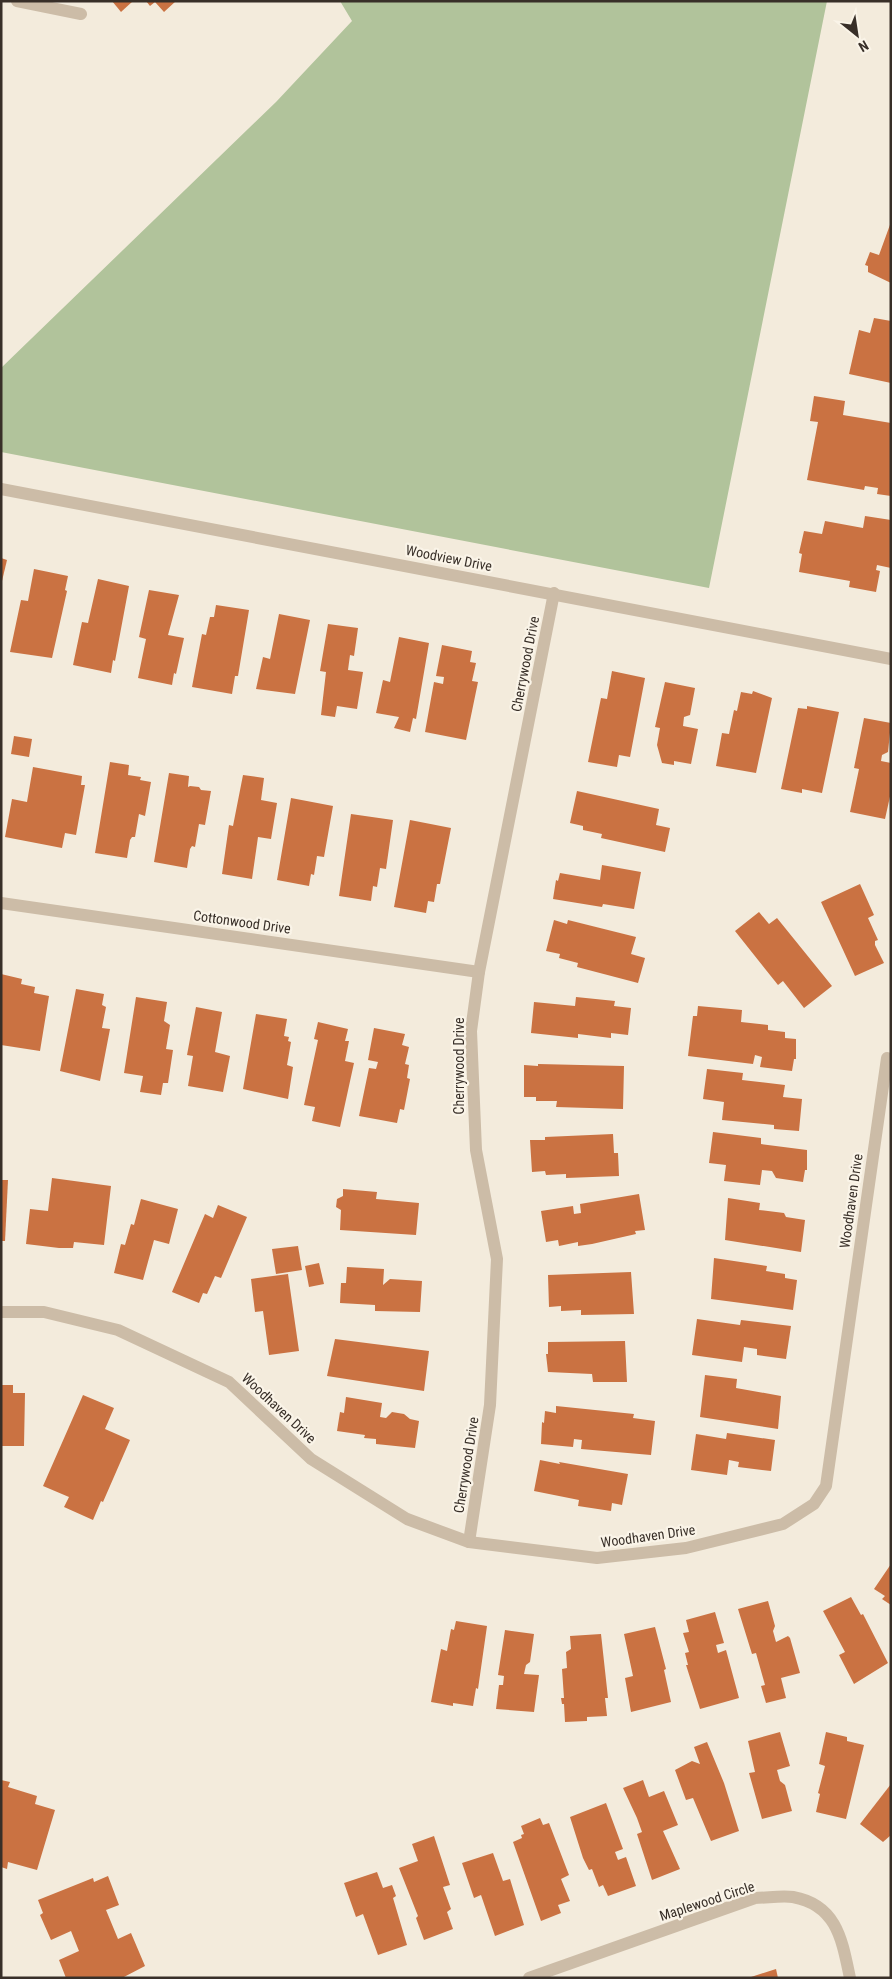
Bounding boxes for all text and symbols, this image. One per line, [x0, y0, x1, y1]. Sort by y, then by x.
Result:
north arrow [832, 10, 882, 60]
text: N [856, 37, 871, 55]
street label: Woodview Drive [405, 542, 494, 574]
street label: Cherrywood Drive [508, 614, 542, 713]
street label: Cottonwood Drive [192, 907, 292, 937]
street label: Cherrywood Drive [451, 1017, 467, 1115]
street label: Woodhaven Drive [836, 1152, 866, 1249]
street label: Woodhaven Drive [239, 1370, 320, 1447]
street label: Cherrywood Drive [451, 1415, 482, 1514]
street label: Woodhaven Drive [600, 1521, 697, 1551]
street label: Maplewood Circle [658, 1878, 757, 1924]

